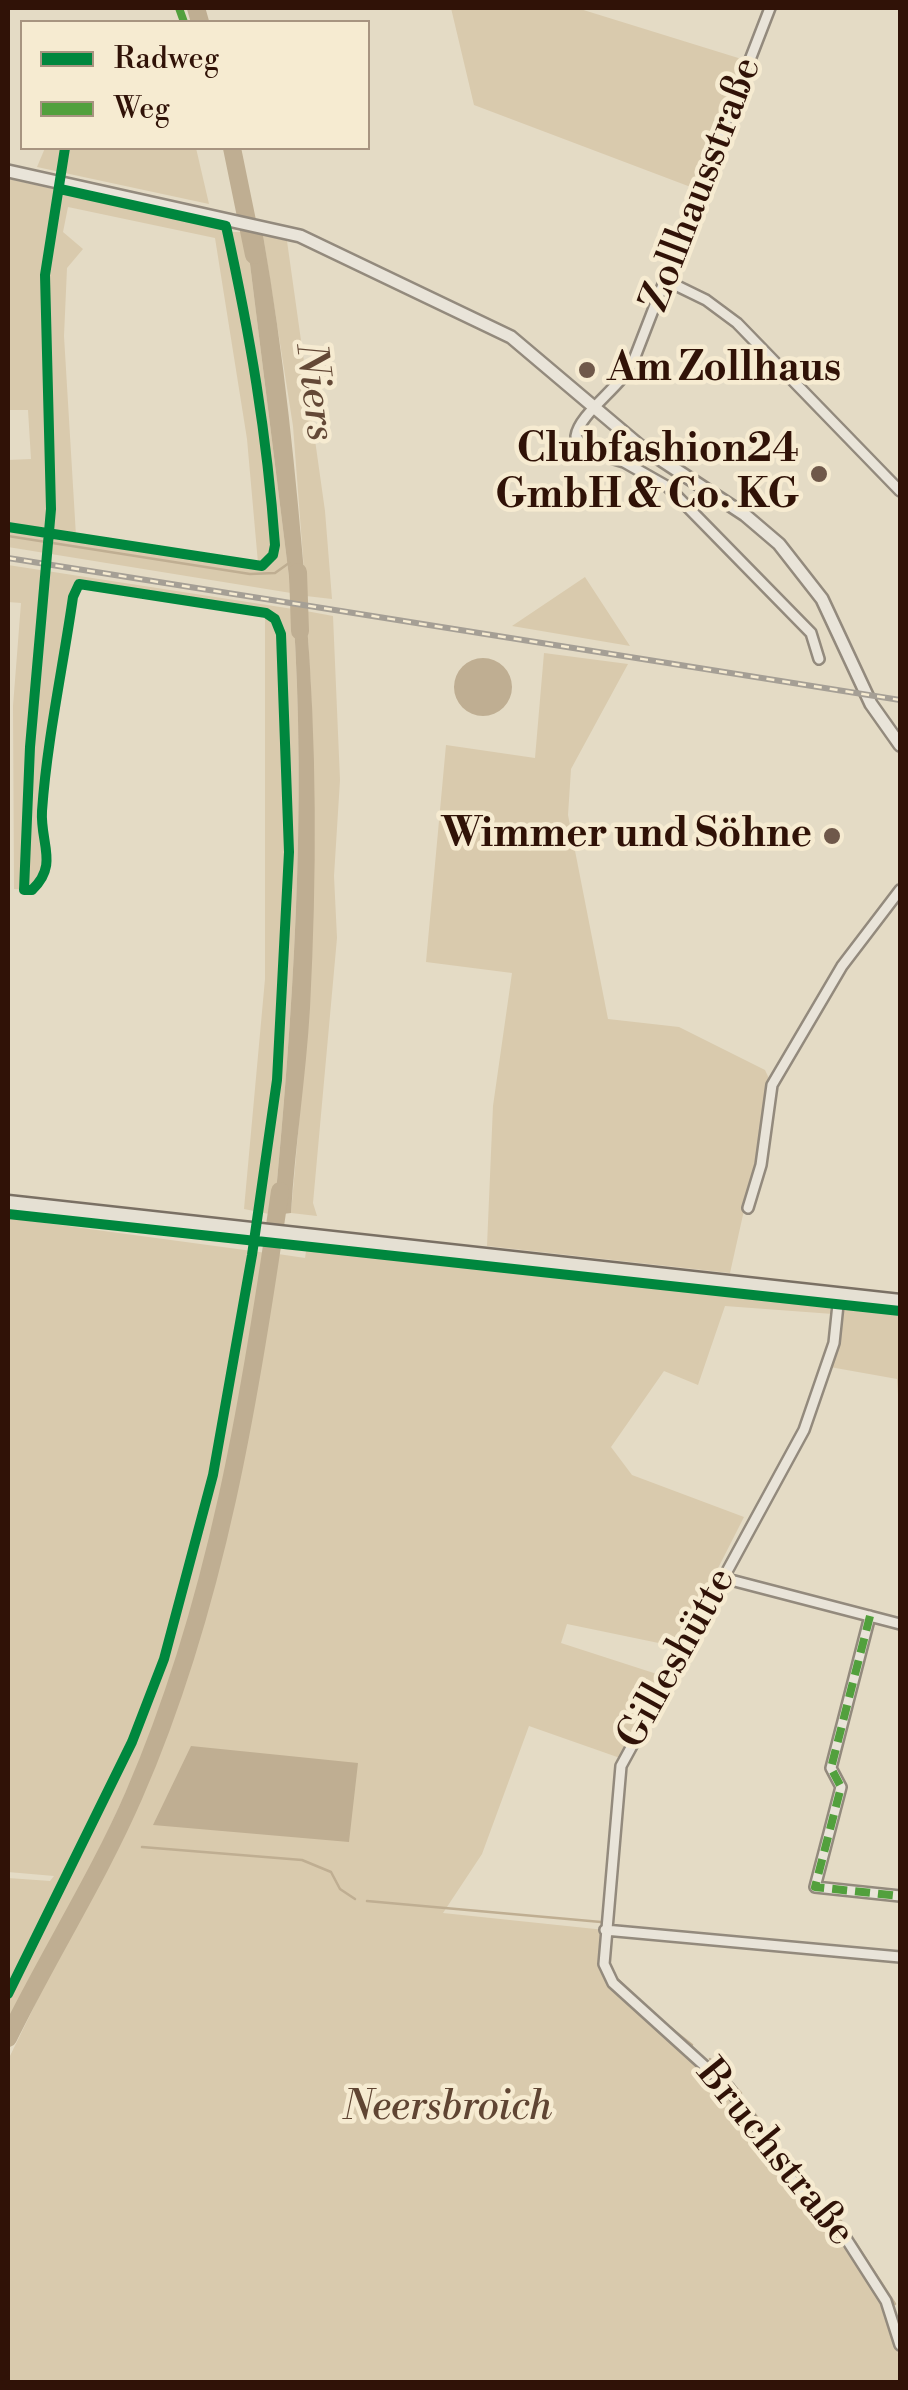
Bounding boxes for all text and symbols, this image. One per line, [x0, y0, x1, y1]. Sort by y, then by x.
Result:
legend [20, 20, 370, 150]
text: Radweg [114, 40, 219, 78]
street label: Zollhausstraße [632, 51, 774, 319]
text: Weg [114, 90, 170, 128]
water label: Niers [282, 340, 344, 444]
place label: Am Zollhaus [607, 346, 841, 394]
marker: Am Zollhaus [576, 359, 598, 381]
place label: Clubfashion24 GmbH & Co. KG [495, 427, 799, 521]
marker: Clubfashion24 GmbH & Co. KG [808, 463, 830, 485]
place label: Wimmer und Söhne [441, 812, 812, 860]
marker: Wimmer und Söhne [821, 825, 843, 847]
street label: Gilleshütte [609, 1560, 747, 1758]
street label: Bruchstraße [685, 2051, 863, 2257]
park label: Neersbroich [342, 2085, 552, 2133]

